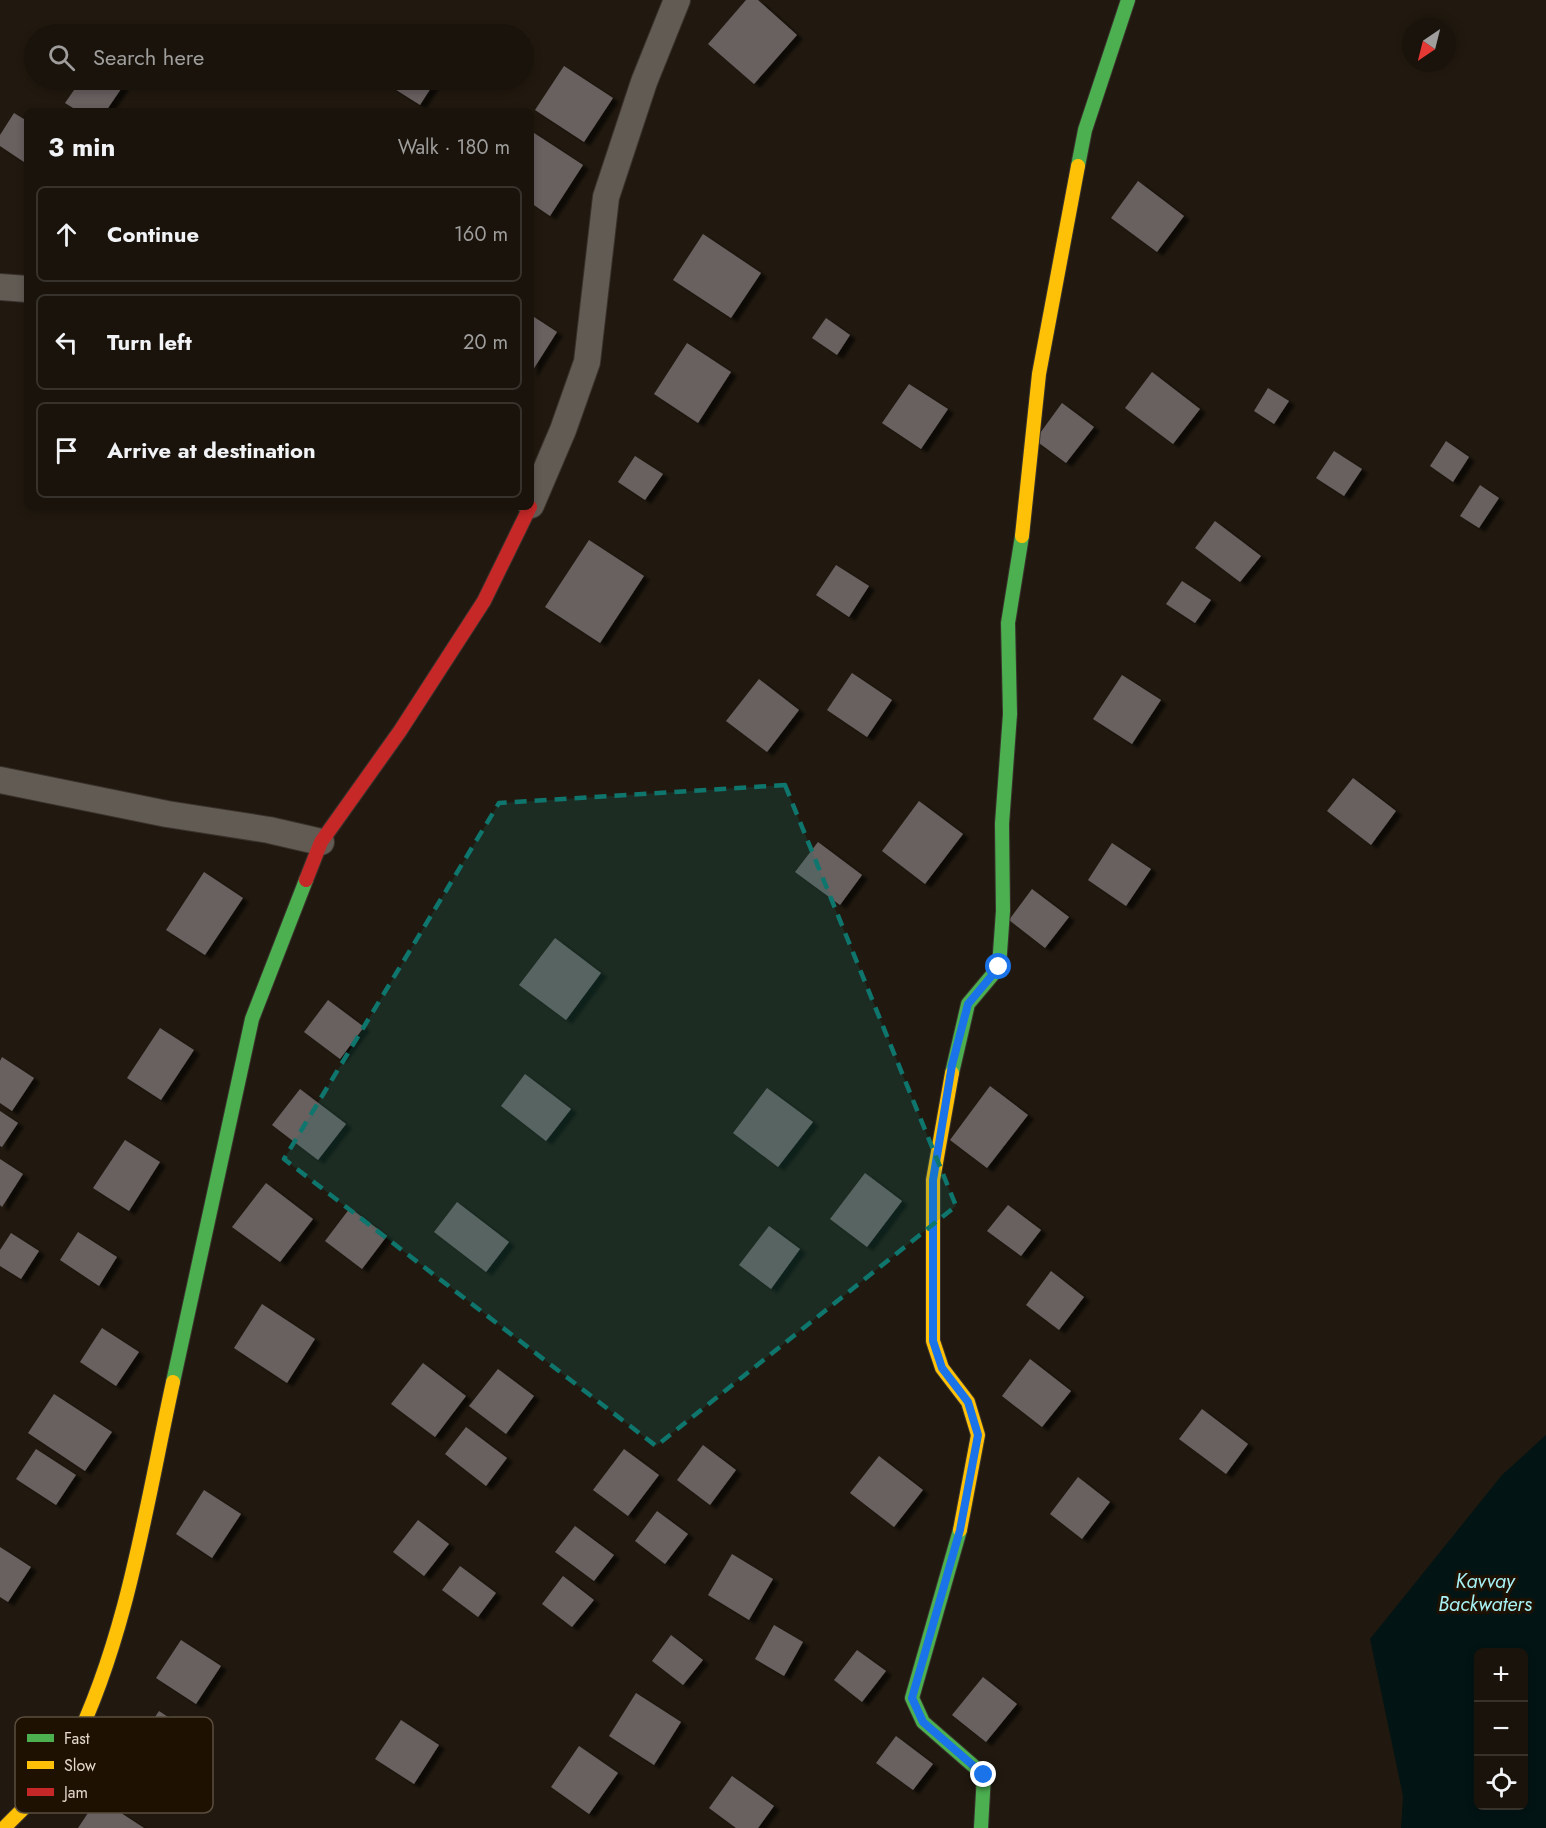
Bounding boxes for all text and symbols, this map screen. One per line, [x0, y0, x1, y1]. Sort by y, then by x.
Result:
north arrow [1402, 18, 1456, 72]
search box [24, 24, 534, 90]
icon: search [45, 41, 78, 74]
text: Search here [93, 41, 204, 73]
text: 3 min [48, 128, 115, 166]
text: Walk · 180 m [398, 133, 510, 162]
icon: ahead [50, 218, 83, 251]
text: Continue [107, 218, 199, 250]
text: 160 m [454, 220, 508, 249]
icon: left [50, 326, 83, 359]
text: Turn left [107, 326, 192, 358]
text: 20 m [463, 328, 508, 357]
icon: arrive [50, 434, 83, 467]
text: Arrive at destination [107, 434, 316, 466]
route start [985, 953, 1011, 979]
water label: Kavvay Backwaters [1438, 1567, 1532, 1619]
map controls [1474, 1648, 1528, 1810]
button: + [1474, 1648, 1528, 1702]
button: − [1474, 1702, 1528, 1756]
legend [15, 1717, 213, 1813]
text: Fast [64, 1727, 90, 1750]
text: Slow [64, 1754, 96, 1777]
button: locate [1474, 1756, 1528, 1810]
route end [970, 1761, 996, 1787]
text: Jam [62, 1781, 88, 1804]

